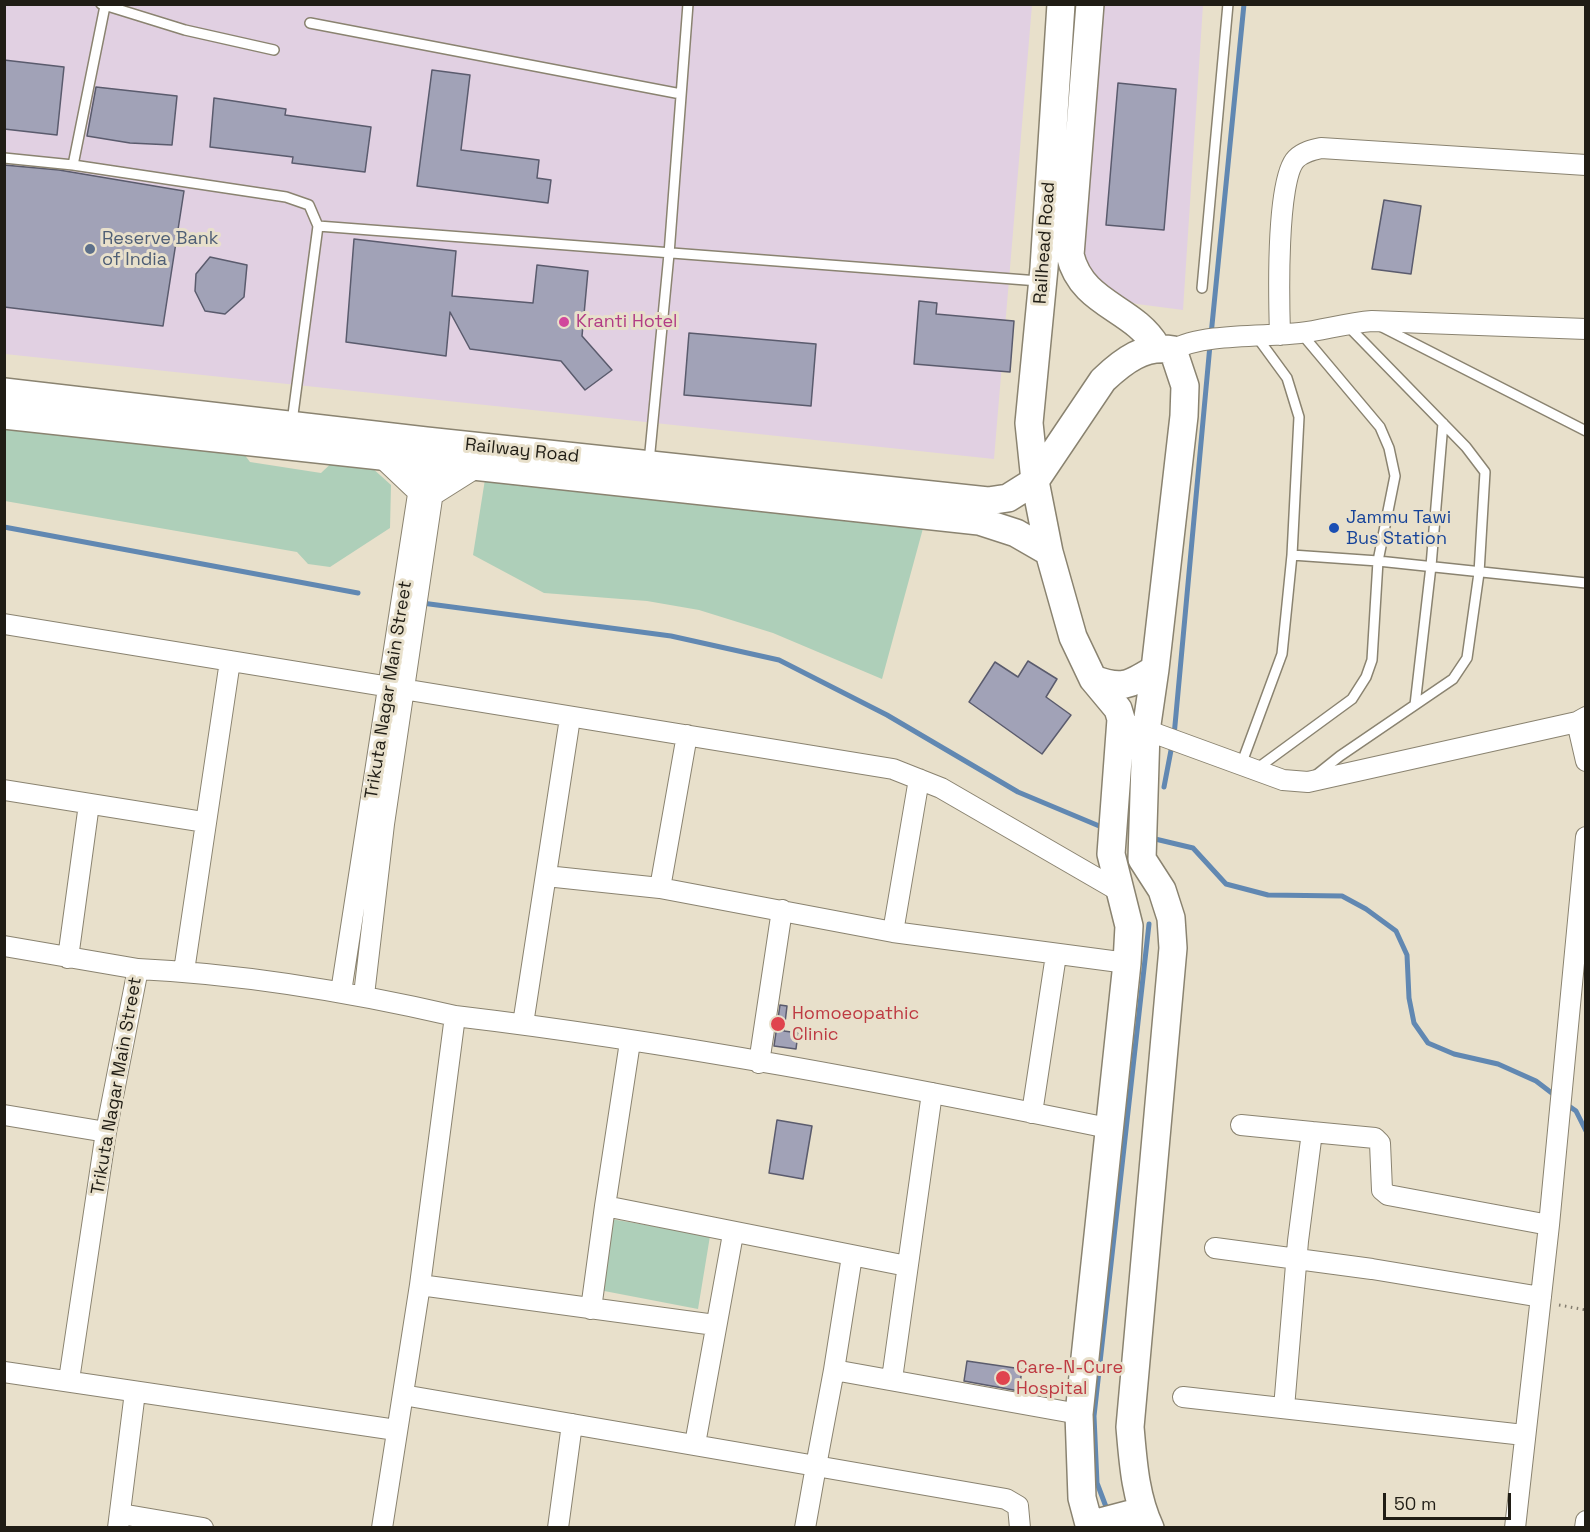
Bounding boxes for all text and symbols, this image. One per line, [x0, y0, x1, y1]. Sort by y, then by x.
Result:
street label: Railhead Road [1030, 181, 1060, 305]
place label: Reserve Bank of India [102, 228, 219, 270]
marker: Reserve Bank of India [83, 242, 97, 256]
place label: Kranti Hotel [576, 311, 678, 333]
marker: Kranti Hotel [557, 315, 571, 329]
street label: Railway Road [464, 434, 580, 468]
place label: Jammu Tawi Bus Station [1346, 507, 1451, 550]
marker: Jammu Tawi Bus Station [1327, 521, 1341, 535]
street label: Trikuta Nagar Main Street [361, 579, 417, 801]
street label: Trikuta Nagar Main Street [87, 975, 147, 1197]
place label: Homoeopathic Clinic [792, 1003, 919, 1046]
marker: Homoeopathic Clinic [769, 1015, 787, 1033]
place label: Care-N-Cure Hospital [1016, 1357, 1123, 1400]
marker: Care-N-Cure Hospital [994, 1369, 1012, 1387]
scale bar [1386, 1481, 1514, 1519]
text: 50 m [1394, 1492, 1436, 1515]

